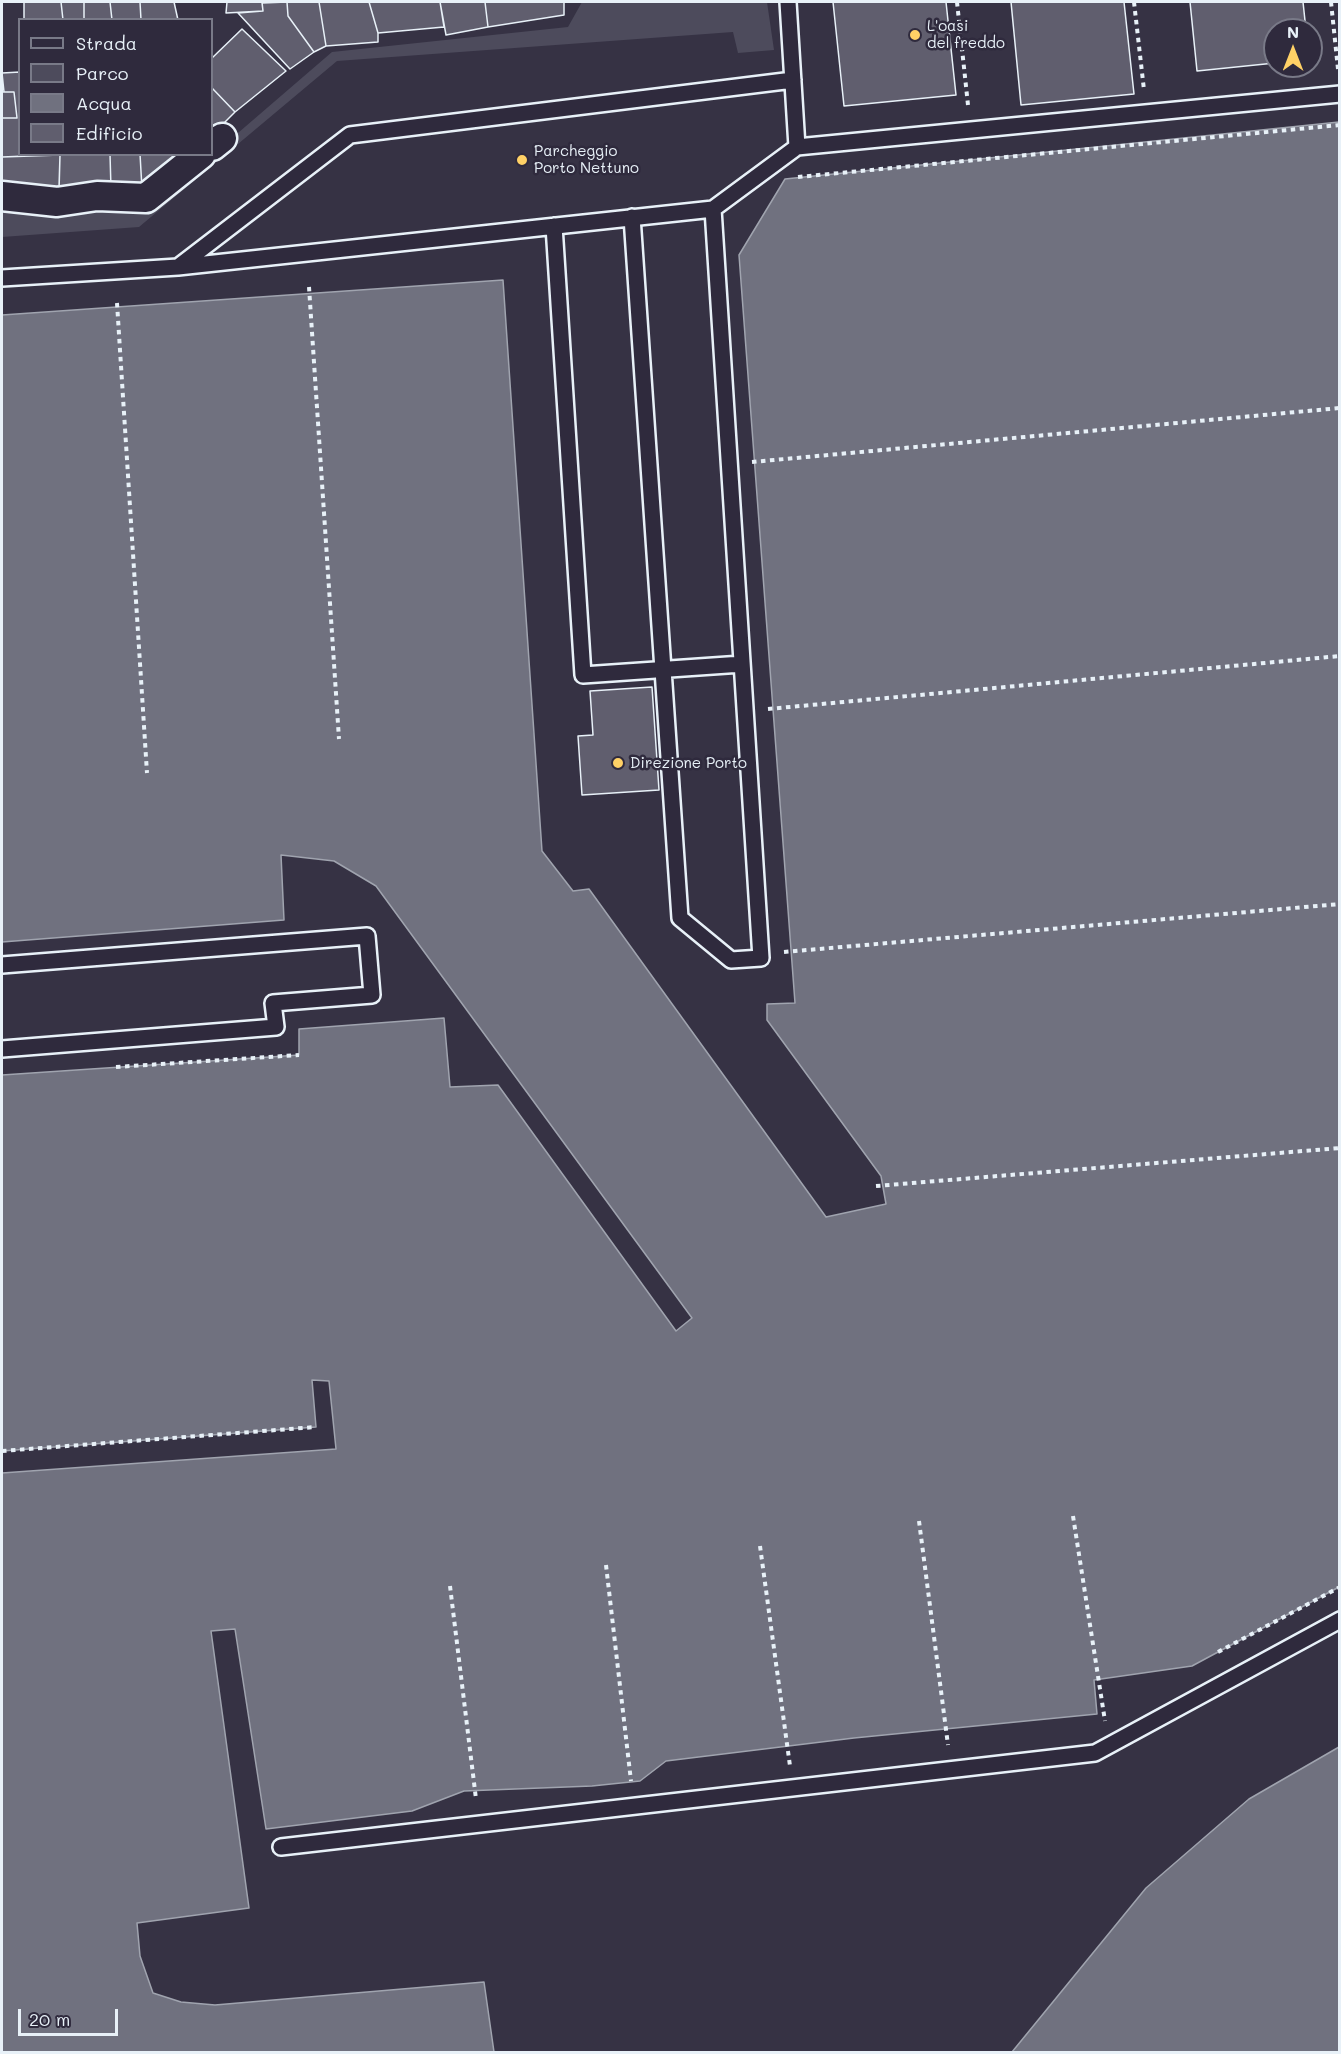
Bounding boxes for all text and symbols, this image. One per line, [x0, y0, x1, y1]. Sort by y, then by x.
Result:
place label: L'oasi del freddo [927, 17, 1005, 52]
legend [18, 18, 213, 156]
north arrow [1263, 18, 1323, 78]
text: N [1287, 21, 1299, 42]
marker: L'oasi del freddo [908, 28, 922, 42]
text: Strada [76, 31, 137, 55]
text: Parco [76, 61, 129, 85]
text: Acqua [76, 91, 132, 115]
text: Edificio [76, 121, 143, 145]
place label: Parcheggio Porto Nettuno [534, 142, 639, 177]
marker: Parcheggio Porto Nettuno [515, 153, 529, 167]
place label: Direzione Porto [630, 754, 747, 772]
marker: Direzione Porto [611, 756, 625, 770]
scale bar [21, 1997, 122, 2035]
text: 20 m [29, 2007, 70, 2031]

